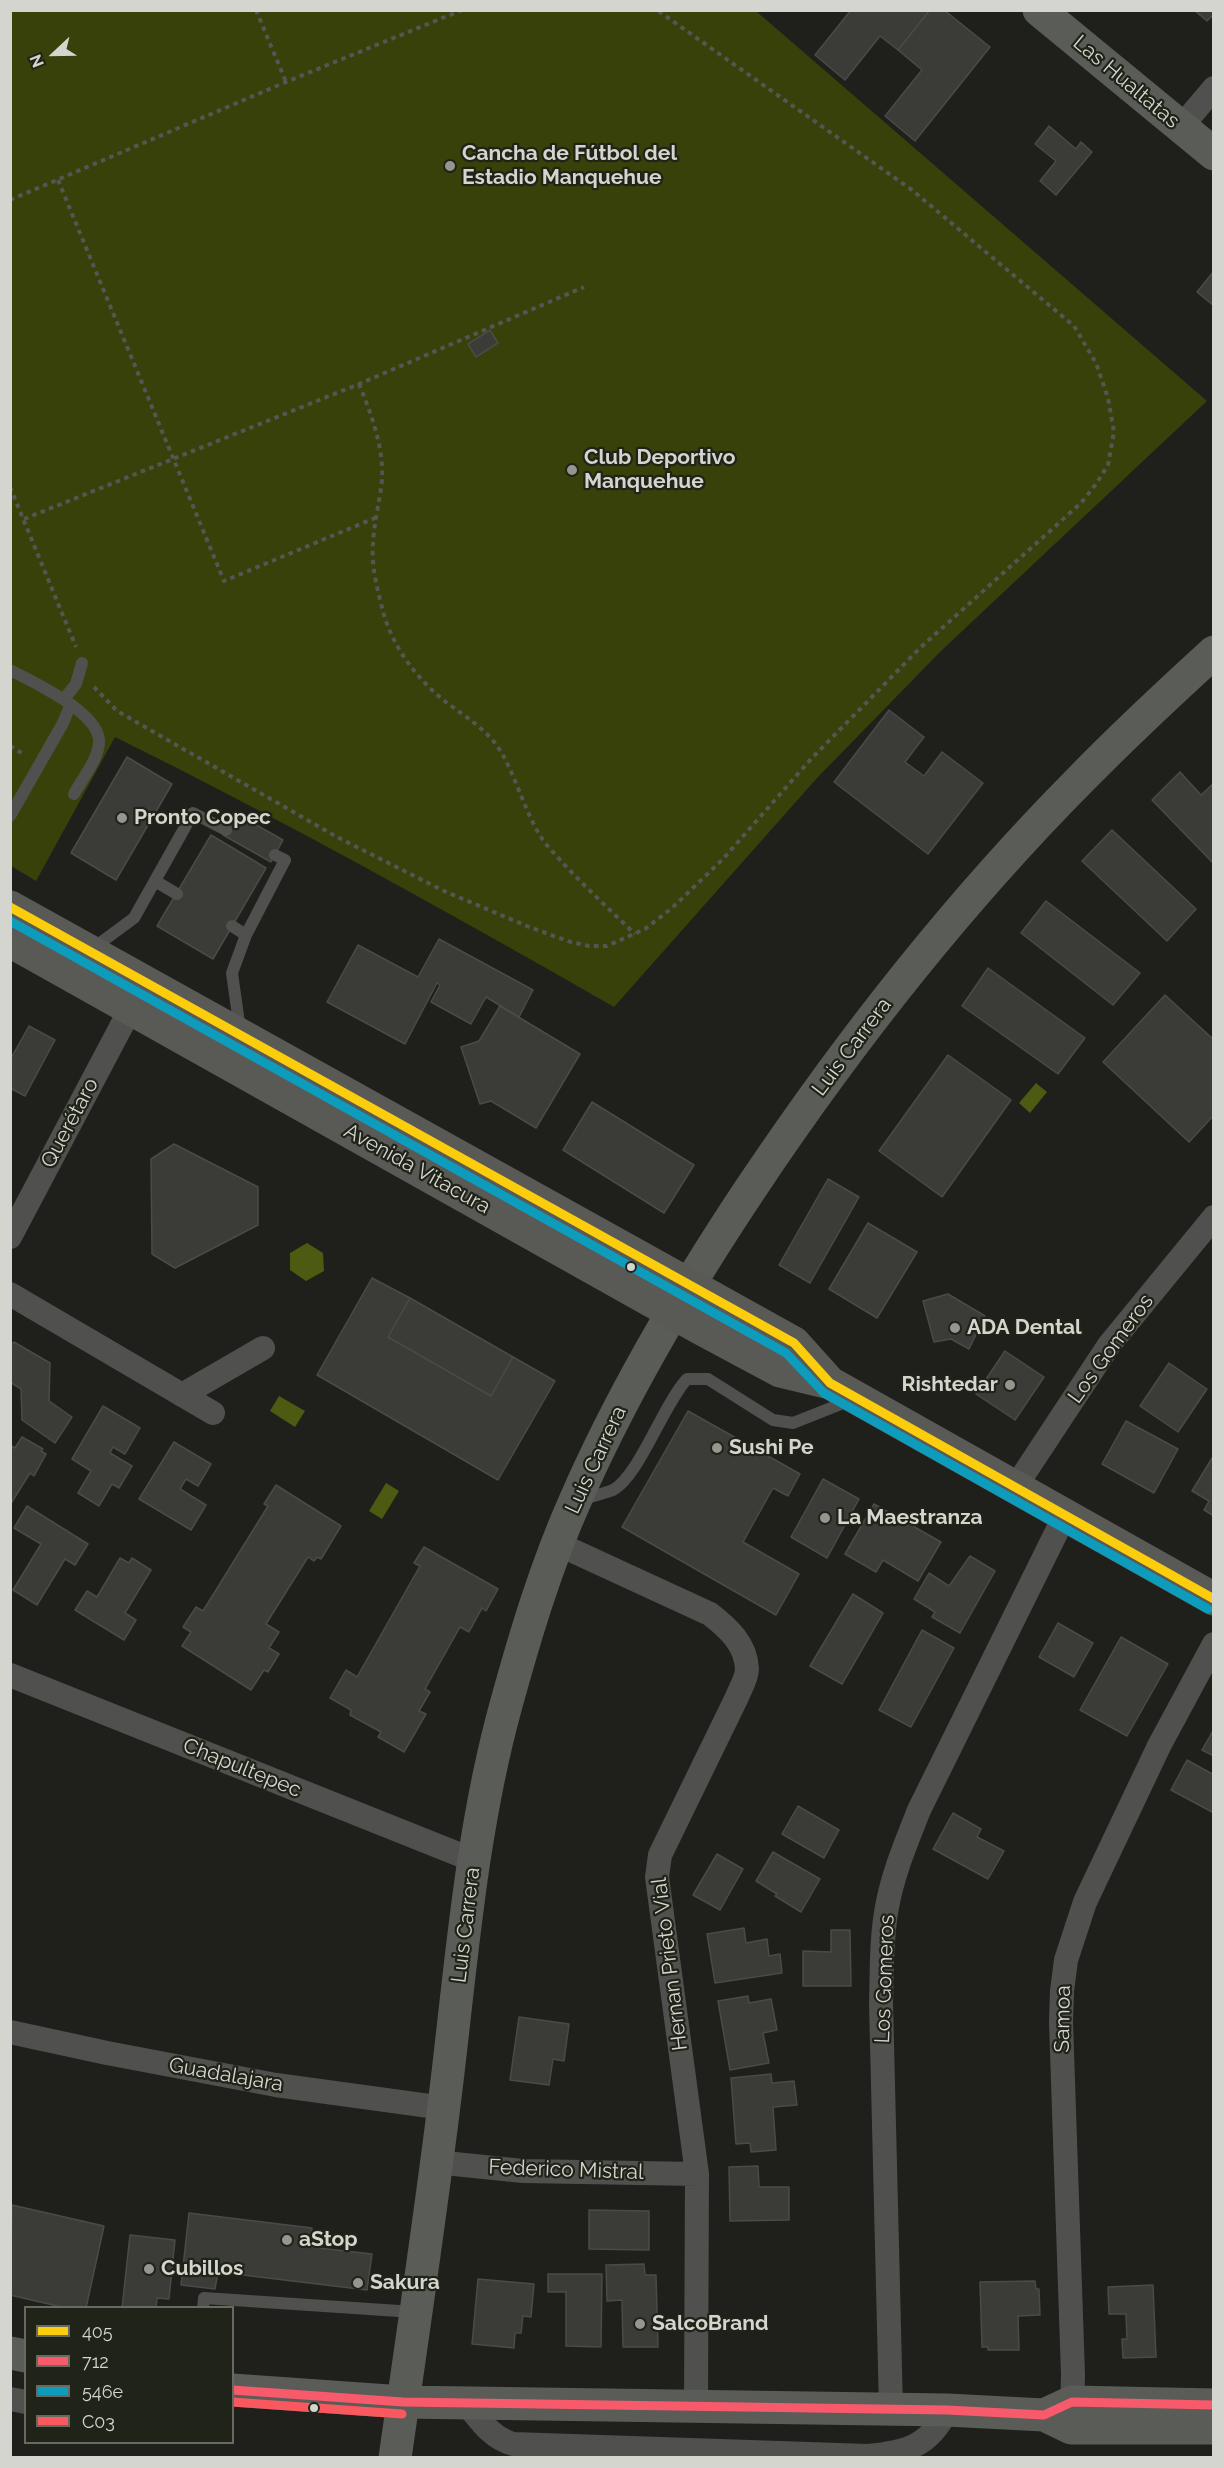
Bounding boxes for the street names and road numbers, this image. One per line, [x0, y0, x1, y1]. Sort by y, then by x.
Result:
street label: Las Hualtatas [1068, 30, 1184, 134]
street label: Luis Carrera [807, 993, 897, 1101]
street label: Querétaro [36, 1074, 104, 1172]
street label: Avenida Vitacura [339, 1118, 495, 1220]
street label: Los Gomeros [1063, 1289, 1159, 1409]
street label: Luis Carrera [560, 1402, 632, 1518]
street label: Chapultepec [179, 1733, 305, 1803]
street label: Luis Carrera [446, 1866, 486, 1984]
street label: Hernan Prieto Vial [647, 1876, 693, 2052]
street label: Los Gomeros [870, 1914, 900, 2044]
street label: Samoa [1050, 1985, 1076, 2053]
street label: Guadalajara [167, 2053, 285, 2097]
street label: Federico Mistral [488, 2155, 644, 2185]

